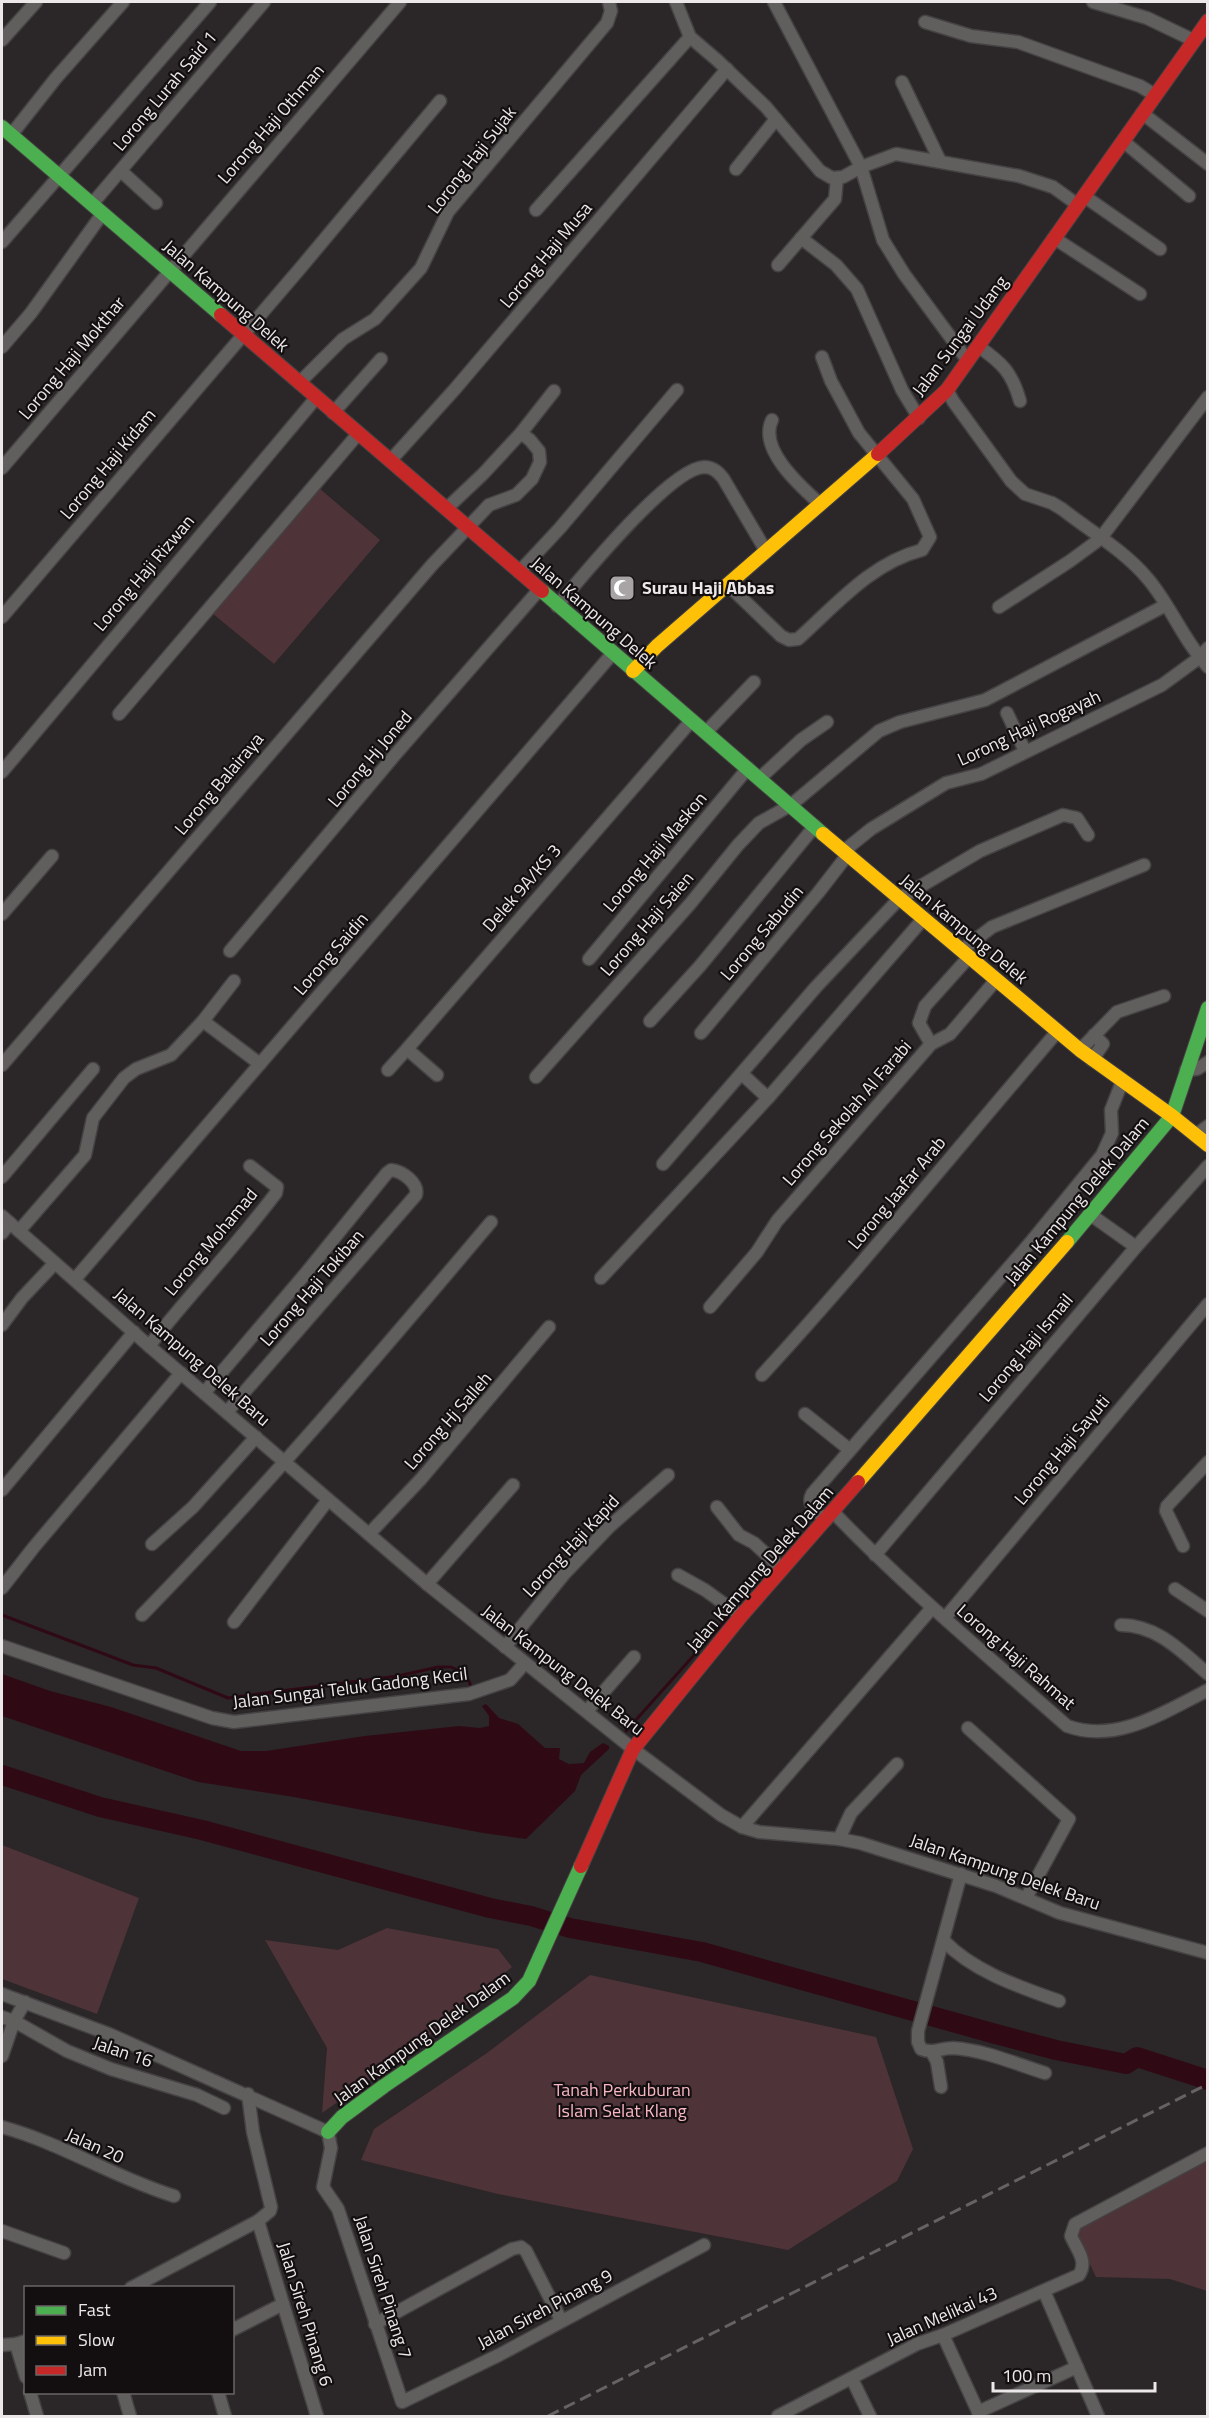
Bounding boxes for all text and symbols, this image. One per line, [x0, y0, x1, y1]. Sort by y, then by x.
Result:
street label: Lorong Lurah Said 1 [106, 25, 223, 157]
street label: Lorong Haji Othman [211, 58, 330, 190]
street label: Lorong Haji Sujak [421, 100, 523, 219]
street label: Lorong Haji Musa [493, 196, 598, 314]
street label: Jalan Kampung Delek [157, 233, 296, 358]
street label: Jalan Sungai Udang [905, 270, 1014, 402]
street label: Lorong Haji Mokthar [12, 290, 131, 425]
street label: Lorong Haji Kidam [53, 402, 162, 525]
street label: Lorong Haji Rizwan [87, 508, 201, 637]
street label: Jalan Kampung Delek [525, 550, 664, 675]
mosque icon: Surau Haji Abbas [607, 573, 637, 603]
place label: Surau Haji Abbas [642, 574, 774, 601]
street label: Lorong Haji Rogayah [953, 682, 1105, 773]
street label: Lorong Hj Joned [321, 704, 418, 813]
street label: Lorong Balairaya [168, 727, 270, 841]
street label: Lorong Haji Maskon [596, 786, 713, 918]
street label: Delek 9A/KS 3 [476, 838, 567, 938]
street label: Lorong Haji Saien [593, 865, 700, 982]
street label: Jalan Kampung Delek [894, 867, 1035, 991]
street label: Lorong Sabudin [714, 879, 810, 986]
street label: Lorong Saidin [287, 906, 374, 1001]
street label: Lorong Sekolah Al Farabi [776, 1034, 918, 1191]
street label: Jalan Kampung Delek Dalam [998, 1111, 1155, 1291]
street label: Lorong Jaafar Arab [841, 1130, 952, 1255]
street label: Lorong Mohamad [157, 1182, 264, 1301]
street label: Lorong Haji Tokiban [253, 1223, 370, 1352]
street label: Jalan Kampung Delek Baru [108, 1281, 277, 1432]
street label: Lorong Haji Ismail [972, 1288, 1079, 1408]
street label: Lorong Hj Salleh [397, 1366, 498, 1476]
street label: Lorong Haji Sayuti [1007, 1389, 1116, 1511]
street label: Jalan Kampung Delek Dalam [680, 1480, 840, 1658]
street label: Lorong Haji Kapid [516, 1488, 625, 1603]
street label: Jalan Kampung Delek Baru [476, 1597, 650, 1742]
street label: Lorong Haji Rahmat [951, 1597, 1082, 1716]
street label: Jalan Sungai Teluk Gadong Kecil [231, 1660, 469, 1715]
street label: Jalan Kampung Delek Baru [906, 1826, 1104, 1917]
street label: Jalan Kampung Delek Dalam [328, 1964, 516, 2111]
street label: Jalan 16 [90, 2029, 156, 2074]
park label: Tanah Perkuburan Islam Selat Klang [553, 2076, 691, 2124]
street label: Jalan 20 [62, 2121, 129, 2170]
street label: Jalan Sireh Pinang 7 [347, 2211, 419, 2362]
street label: Jalan Sireh Pinang 6 [271, 2238, 340, 2389]
street label: Jalan Sireh Pinang 9 [472, 2261, 617, 2356]
street label: Jalan Melikai 43 [882, 2279, 1002, 2352]
legend [24, 2286, 234, 2394]
text: Fast [78, 2296, 111, 2323]
text: Slow [78, 2326, 115, 2353]
scale bar [993, 2355, 1155, 2393]
text: Jam [78, 2356, 107, 2383]
text: 100 m [1002, 2362, 1051, 2389]

